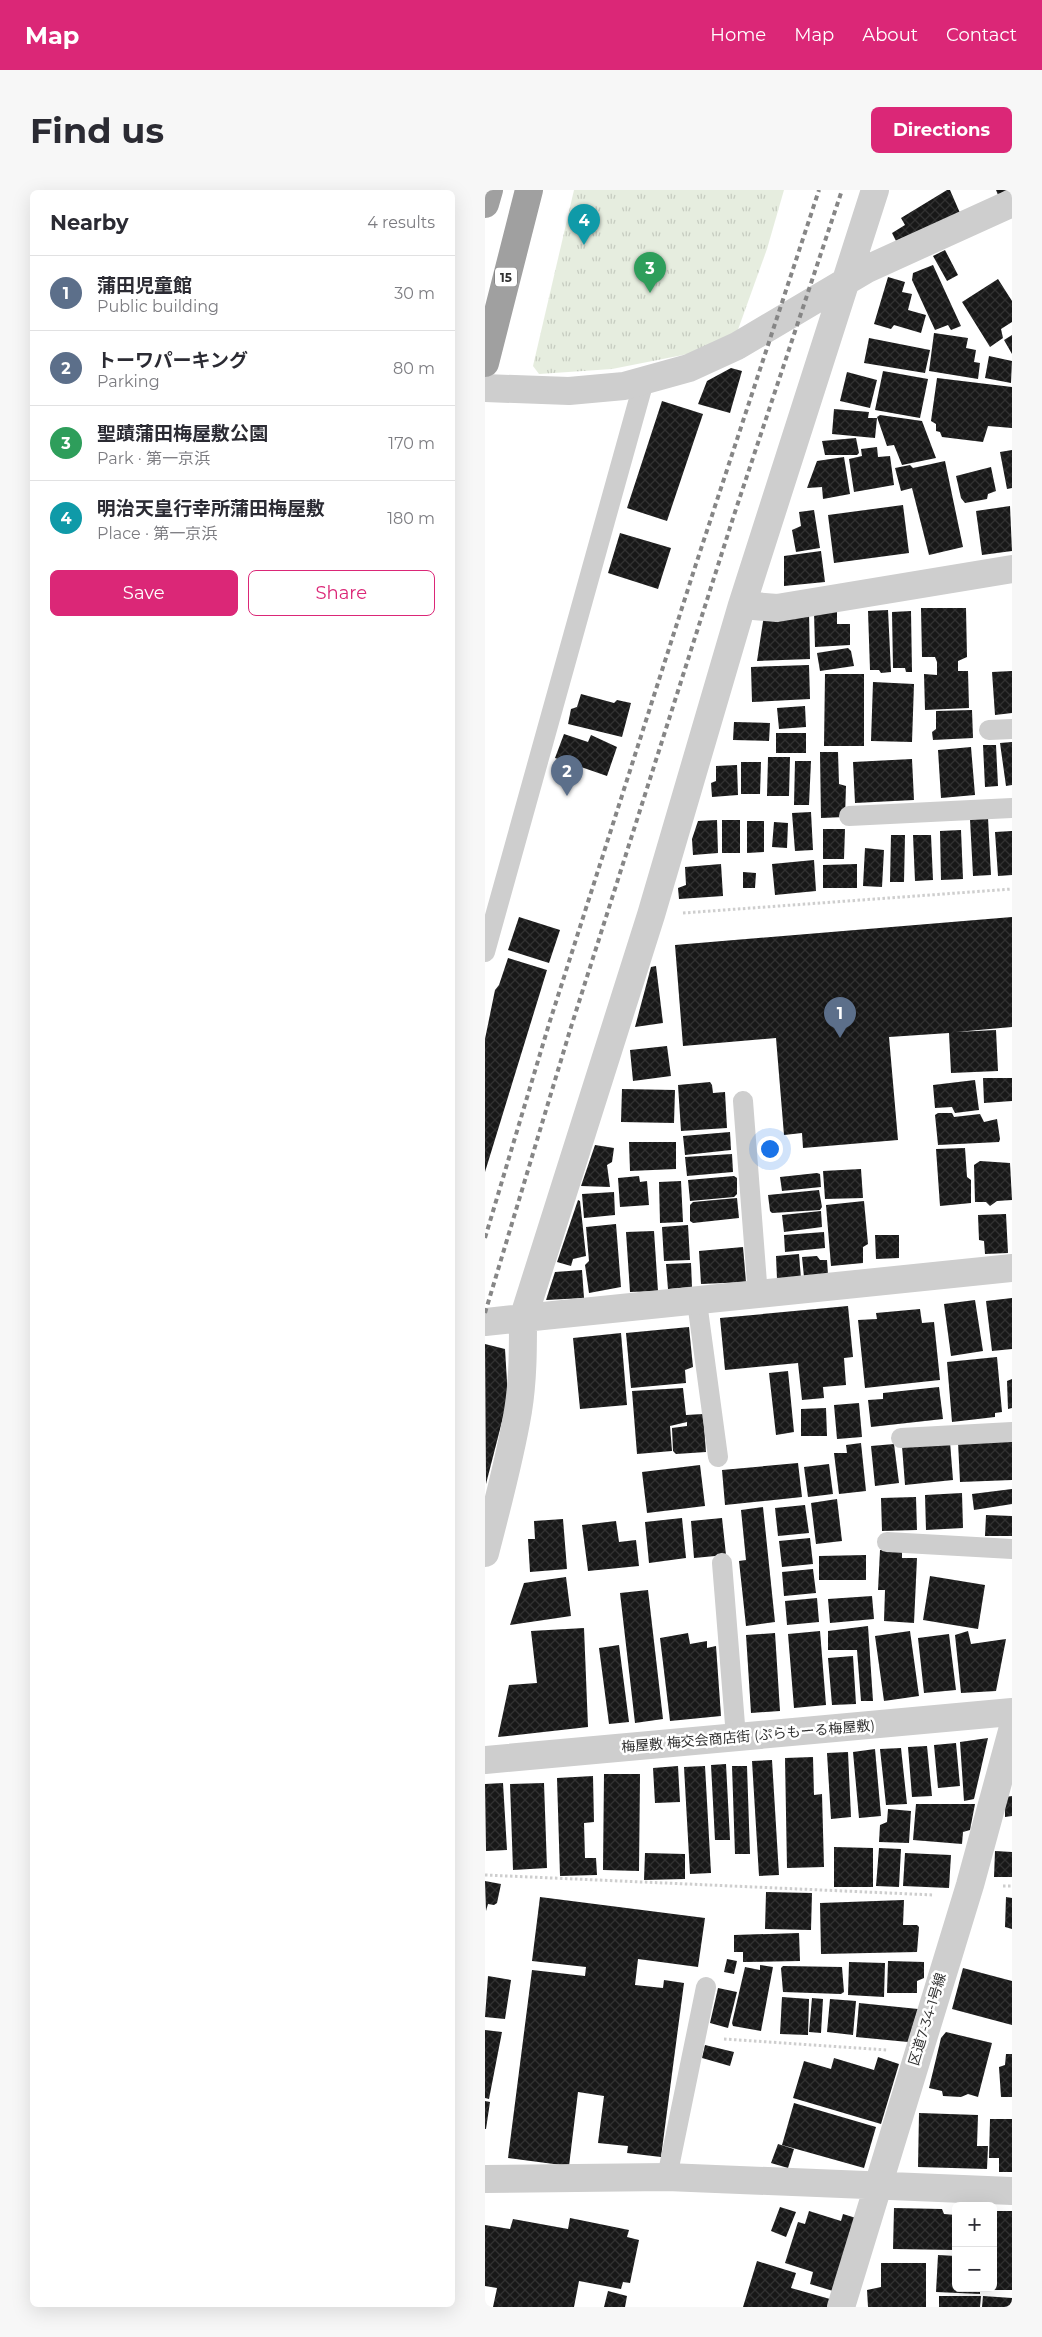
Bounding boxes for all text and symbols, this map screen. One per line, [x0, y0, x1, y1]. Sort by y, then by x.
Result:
text: Map [25, 21, 79, 50]
text: Home [710, 24, 766, 46]
text: Map [794, 24, 834, 46]
text: About [862, 24, 918, 46]
text: Contact [946, 24, 1017, 46]
button: Directions [871, 107, 1012, 153]
text: Find us [30, 109, 164, 152]
pin: 4 [568, 204, 600, 245]
text: Nearby [50, 210, 129, 235]
text: 4 results [367, 213, 435, 232]
pin: 3 [634, 252, 666, 293]
road number: 15 [495, 267, 517, 286]
text: 蒲田児童館 [97, 274, 192, 297]
text: 1 [63, 284, 69, 303]
text: 30 m [394, 284, 435, 303]
text: Public building [97, 297, 219, 316]
text: トーワパーキング [97, 349, 248, 372]
text: 2 [61, 359, 71, 378]
text: 80 m [393, 359, 435, 378]
text: Parking [97, 372, 160, 391]
text: 聖蹟蒲田梅屋敷公園 [97, 422, 268, 445]
text: 3 [61, 434, 71, 453]
text: 170 m [388, 434, 435, 453]
text: Park · 第一京浜 [97, 449, 210, 468]
text: 明治天皇行幸所蒲田梅屋敷 [97, 497, 325, 520]
text: 4 [60, 509, 72, 528]
text: 180 m [387, 509, 435, 528]
text: Place · 第一京浜 [97, 524, 217, 543]
button: Save [50, 570, 238, 616]
button: Share [248, 570, 435, 616]
pin: 2 [551, 755, 583, 796]
pin: 1 [824, 997, 856, 1038]
your location [757, 1136, 783, 1162]
street label: 梅屋敷 梅交会商店街 (ぷらもーる梅屋敷) [620, 1716, 876, 1756]
street label: 区道7-34-1号線 [904, 1970, 950, 2068]
map controls [952, 2202, 997, 2292]
button: + [952, 2202, 997, 2247]
button: − [952, 2247, 997, 2292]

